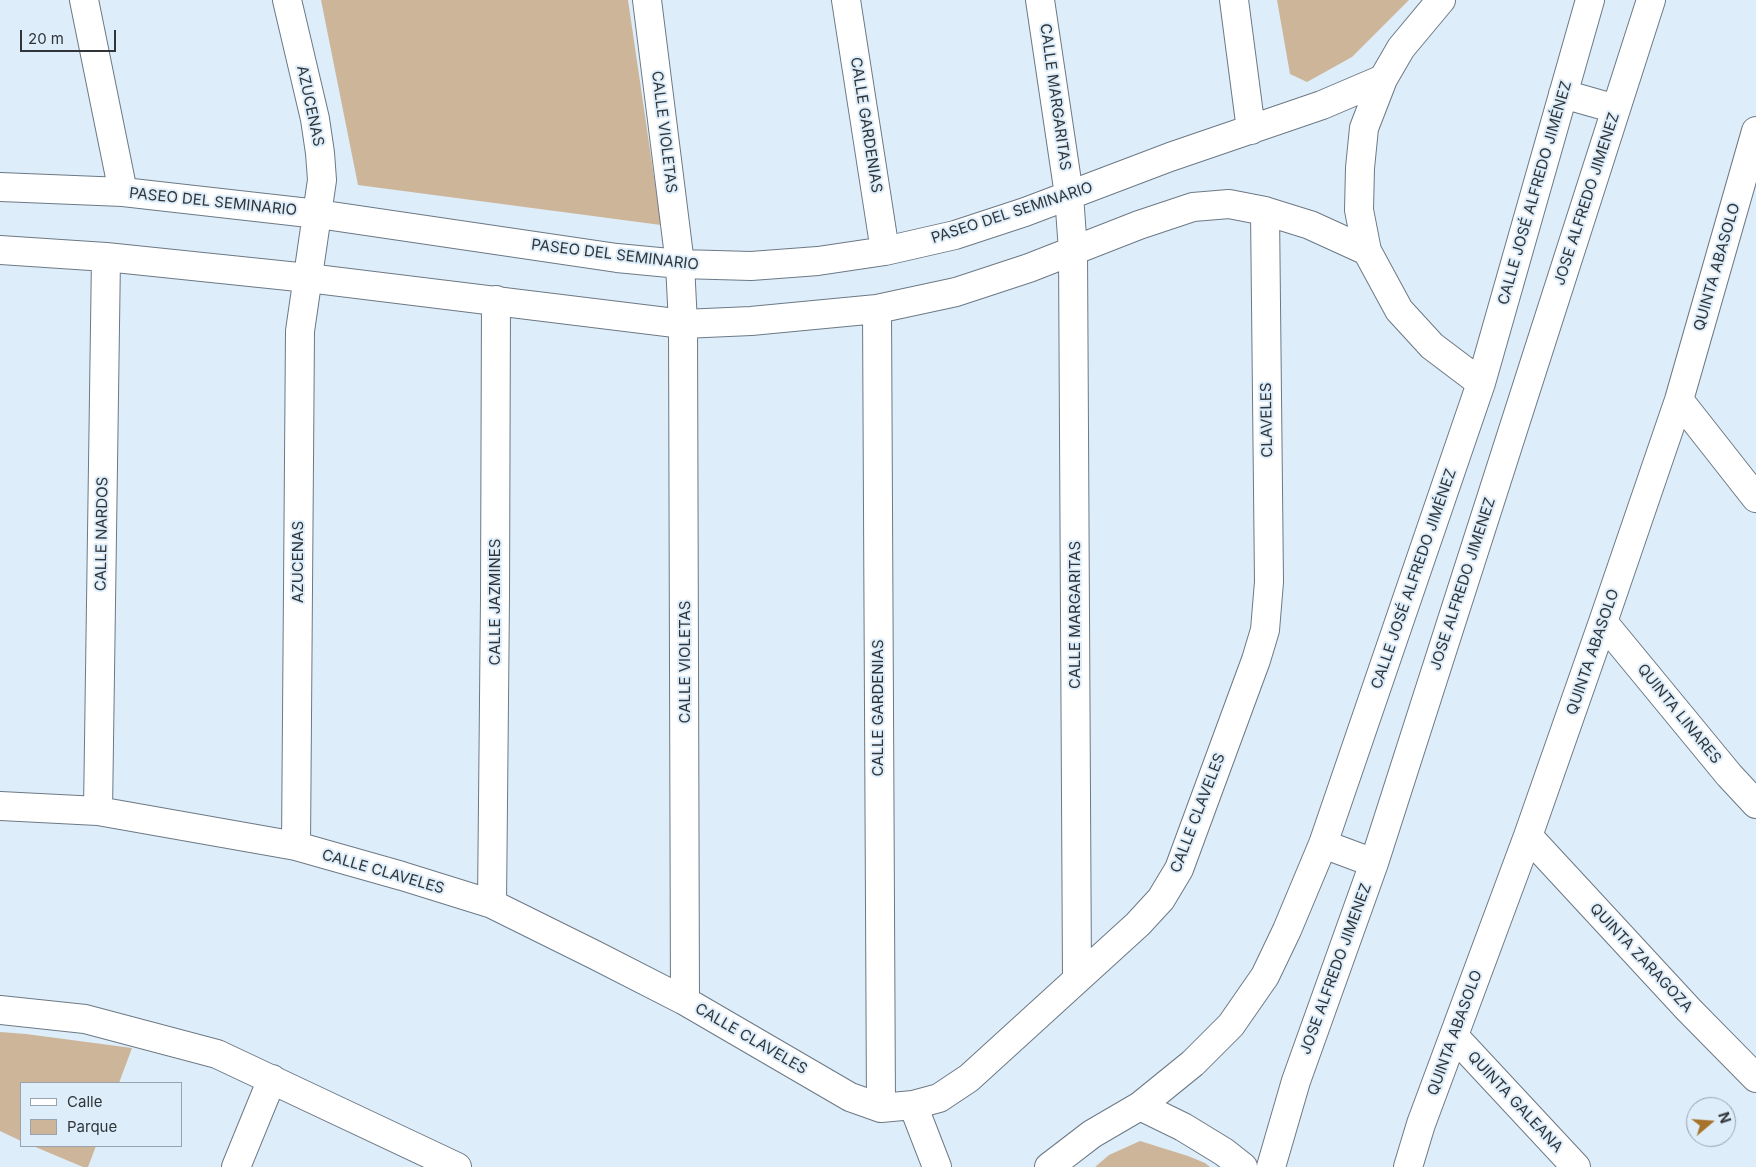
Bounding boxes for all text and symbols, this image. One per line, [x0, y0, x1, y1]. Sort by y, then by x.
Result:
scale bar [22, 20, 119, 52]
street label: CALLE MARGARITAS [1036, 22, 1074, 172]
text: 20 m [28, 29, 64, 48]
street label: CALLE GARDENIAS [846, 56, 886, 194]
street label: AZUCENAS [293, 64, 327, 148]
street label: CALLE VIOLETAS [648, 70, 680, 194]
street label: CALLE JOSÉ ALFREDO JIMÉNEZ [1494, 79, 1576, 307]
street label: JOSE ALFREDO JIMENEZ [1551, 110, 1623, 288]
street label: PASEO DEL SEMINARIO [929, 178, 1095, 248]
street label: PASEO DEL SEMINARIO [128, 184, 298, 220]
street label: QUINTA ABASOLO [1690, 201, 1744, 333]
street label: PASEO DEL SEMINARIO [530, 236, 700, 274]
street label: CLAVELES [1257, 382, 1277, 458]
street label: CALLE JOSÉ ALFREDO JIMÉNEZ [1368, 466, 1460, 692]
street label: CALLE NARDOS [92, 477, 112, 591]
street label: JOSE ALFREDO JIMENEZ [1427, 495, 1499, 673]
street label: AZUCENAS [289, 521, 307, 603]
street label: CALLE JAZMINES [486, 539, 504, 665]
street label: CALLE MARGARITAS [1066, 541, 1084, 689]
street label: QUINTA ABASOLO [1563, 587, 1623, 717]
street label: CALLE VIOLETAS [676, 601, 694, 723]
street label: CALLE GARDENIAS [869, 639, 887, 777]
street label: QUINTA LINARES [1633, 660, 1725, 768]
street label: CALLE CLAVELES [1167, 751, 1229, 875]
street label: CALLE CLAVELES [320, 846, 446, 898]
street label: JOSE ALFREDO JIMENEZ [1297, 881, 1375, 1057]
street label: QUINTA ZARAGOZA [1586, 900, 1696, 1016]
street label: QUINTA ABASOLO [1424, 968, 1486, 1098]
street label: CALLE CLAVELES [692, 1000, 810, 1078]
street label: QUINTA GALEANA [1464, 1048, 1566, 1156]
legend [20, 1082, 182, 1147]
text: Calle [67, 1092, 102, 1111]
north arrow [1686, 1097, 1736, 1147]
text: N [1715, 1110, 1735, 1125]
text: Parque [67, 1117, 117, 1136]

